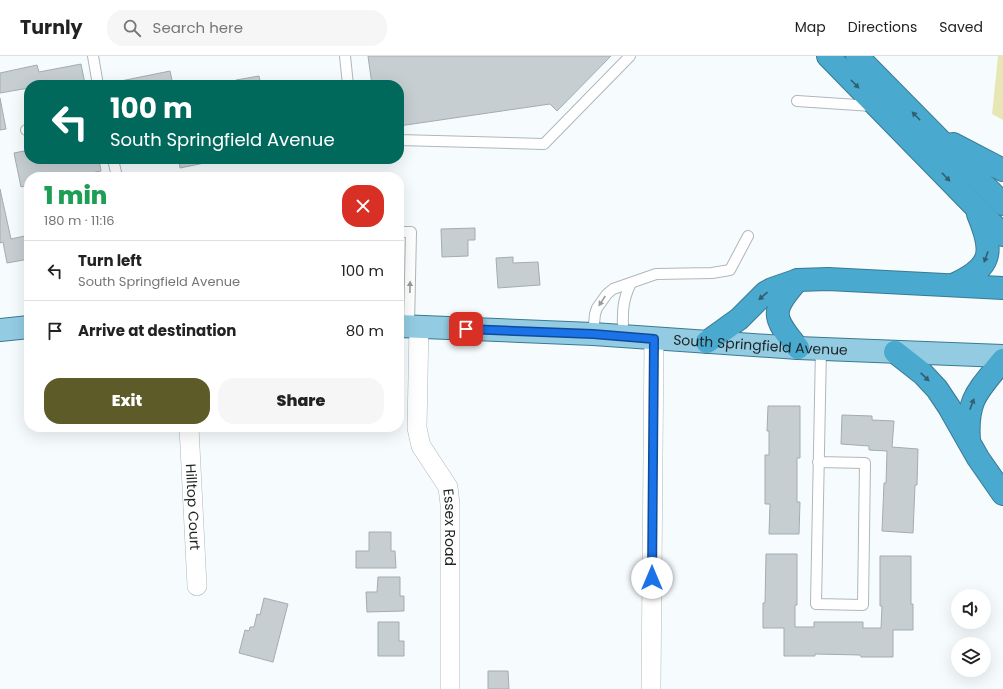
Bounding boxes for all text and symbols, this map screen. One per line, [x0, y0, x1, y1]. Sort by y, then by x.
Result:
search box [107, 10, 387, 46]
text: Turnly [20, 14, 83, 41]
icon: search [121, 17, 143, 39]
text: Search here [153, 17, 243, 38]
text: Map [795, 17, 826, 37]
text: Directions [848, 17, 917, 37]
text: Saved [939, 17, 983, 37]
one-way arrow [851, 79, 860, 89]
text: 100 m [110, 89, 193, 128]
icon: left [44, 96, 96, 148]
one-way arrow [912, 111, 921, 121]
text: South Springfield Avenue [110, 127, 335, 152]
one-way arrow [941, 172, 951, 182]
text: 1 min [44, 179, 107, 212]
button: close [342, 185, 384, 227]
text: 180 m · 11:16 [44, 211, 115, 230]
text: Turn left [78, 250, 142, 271]
one-way arrow [983, 252, 989, 264]
icon: left [44, 260, 66, 282]
text: 100 m [341, 260, 384, 281]
text: South Springfield Avenue [78, 272, 240, 291]
one-way arrow [407, 280, 413, 293]
one-way arrow [758, 291, 768, 300]
one-way arrow [598, 296, 606, 306]
pin [449, 312, 483, 346]
icon: arrive [455, 318, 477, 340]
icon: arrive [44, 320, 66, 342]
text: Arrive at destination [78, 320, 236, 341]
text: 80 m [346, 320, 384, 341]
street label: South Springfield Avenue [673, 330, 848, 360]
one-way arrow [920, 372, 930, 382]
button: Exit [44, 378, 210, 424]
button: Share [218, 378, 384, 424]
one-way arrow [970, 397, 976, 409]
street label: Hilltop Court [181, 463, 205, 551]
street label: Essex Road [438, 488, 460, 566]
position arrow [631, 557, 673, 599]
map controls [951, 589, 991, 677]
button: sound [951, 589, 991, 629]
button: layers [951, 637, 991, 677]

